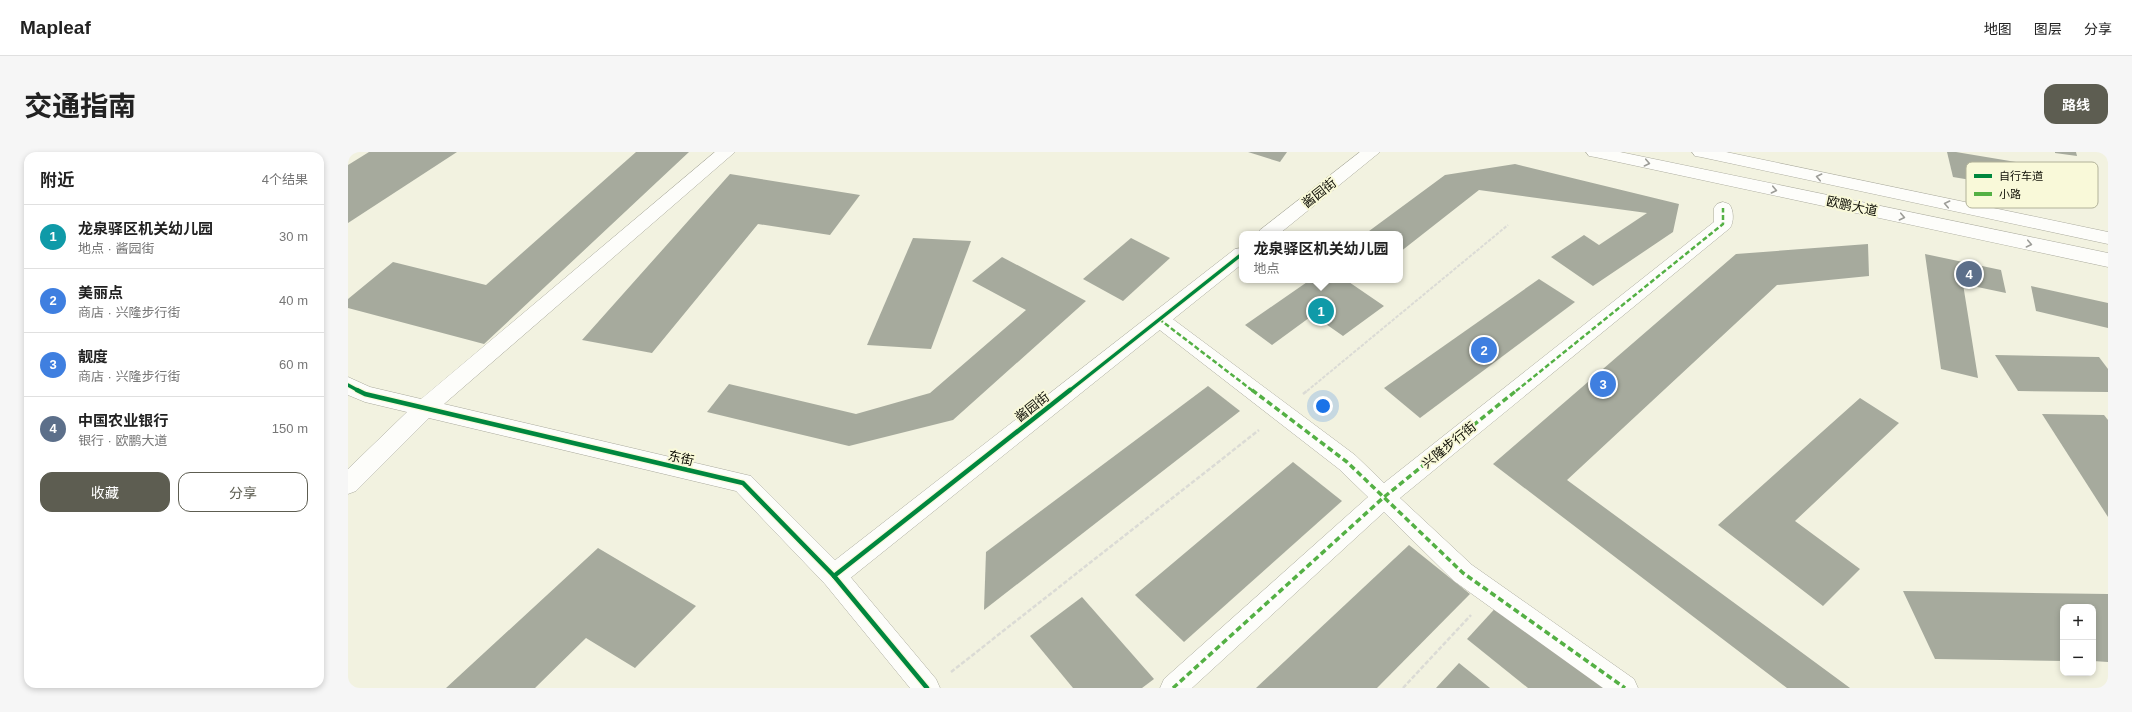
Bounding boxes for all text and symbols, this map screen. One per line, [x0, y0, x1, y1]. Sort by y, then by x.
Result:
text: Mapleaf [20, 17, 91, 38]
text: 地图 [1984, 21, 2012, 37]
text: 图层 [2034, 21, 2062, 37]
text: 分享 [2084, 21, 2112, 37]
button: 路线 [2044, 84, 2108, 124]
text: 交通指南 [24, 91, 136, 122]
one-way arrow [1644, 158, 1650, 167]
legend [1966, 162, 2098, 208]
text: 自行车道 [1999, 170, 2043, 182]
text: 附近 [40, 171, 74, 190]
text: 4个结果 [262, 172, 308, 187]
one-way arrow [1816, 174, 1823, 182]
street label: 酱园街 [1299, 175, 1339, 211]
one-way arrow [1771, 185, 1778, 193]
text: 小路 [1999, 188, 2021, 200]
street label: 欧鹏大道 [1825, 193, 1879, 219]
one-way arrow [1943, 201, 1950, 209]
one-way arrow [1898, 212, 1905, 220]
text: 龙泉驿区机关幼儿园 [78, 220, 213, 237]
text: 1 [49, 229, 57, 244]
text: 30 m [279, 229, 308, 244]
popup [1239, 231, 1403, 283]
one-way arrow [2026, 239, 2032, 247]
text: 龙泉驿区机关幼儿园 [1253, 240, 1389, 257]
text: 地点 · 酱园街 [78, 241, 155, 256]
pin: 4 [1956, 259, 1982, 289]
text: 地点 [1253, 261, 1280, 276]
text: 美丽点 [78, 284, 123, 301]
text: 2 [49, 293, 57, 308]
text: 40 m [279, 293, 308, 308]
pin: 1 [1308, 296, 1334, 326]
text: 商店 · 兴隆步行街 [78, 305, 181, 320]
pin: 2 [1471, 335, 1497, 365]
text: 靓度 [78, 348, 108, 365]
text: 3 [49, 357, 57, 372]
text: 60 m [279, 357, 308, 372]
text: 商店 · 兴隆步行街 [78, 369, 181, 384]
pin: 3 [1590, 369, 1616, 399]
street label: 酱园街 [1012, 389, 1052, 425]
your location [1313, 396, 1333, 416]
text: 中国农业银行 [78, 412, 168, 429]
street label: 兴隆步行街 [1419, 419, 1479, 471]
text: 4 [49, 421, 57, 436]
text: 150 m [272, 421, 308, 436]
text: 银行 · 欧鹏大道 [78, 433, 168, 448]
street label: 东街 [667, 448, 695, 468]
button: 收藏 [40, 472, 170, 512]
button: 分享 [178, 472, 308, 512]
map controls [2060, 604, 2096, 676]
button: + [2060, 604, 2096, 640]
button: − [2060, 640, 2096, 676]

